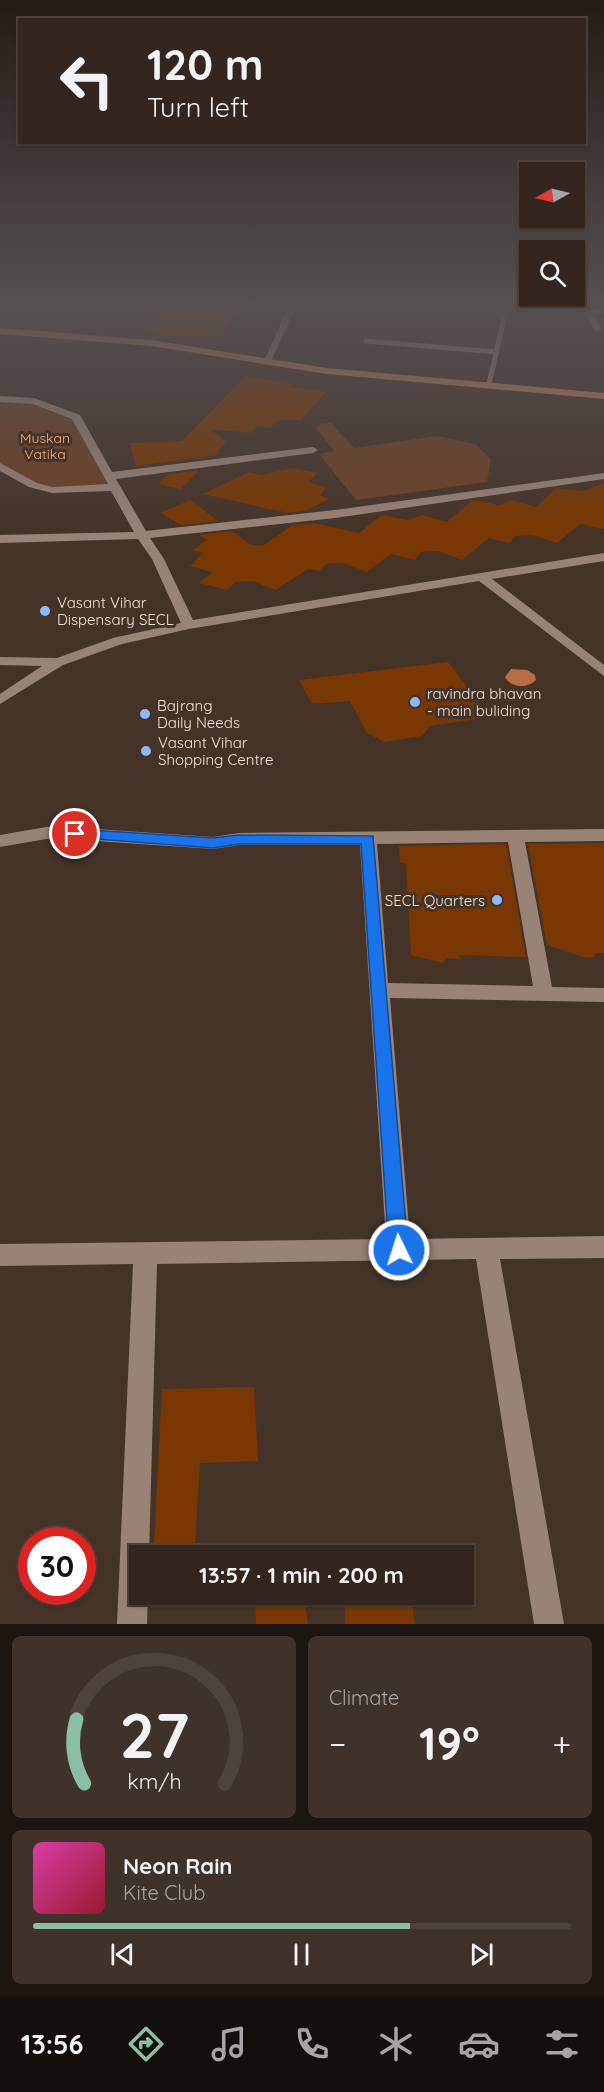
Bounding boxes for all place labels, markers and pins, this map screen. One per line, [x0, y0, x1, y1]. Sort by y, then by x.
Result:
place label: Vasant Vihar Dispensary SECL [57, 593, 174, 629]
marker: Vasant Vihar Dispensary SECL [38, 604, 52, 618]
place label: ravindra bhavan - main buliding [427, 684, 541, 720]
marker: ravindra bhavan - main buliding [408, 695, 422, 709]
place label: Bajrang Daily Needs [157, 696, 240, 732]
marker: Bajrang Daily Needs [138, 707, 152, 721]
place label: Vasant Vihar Shopping Centre [158, 733, 273, 769]
marker: Vasant Vihar Shopping Centre [139, 744, 153, 758]
pin [49, 808, 100, 859]
place label: SECL Quarters [385, 891, 485, 910]
marker: SECL Quarters [490, 893, 504, 907]

